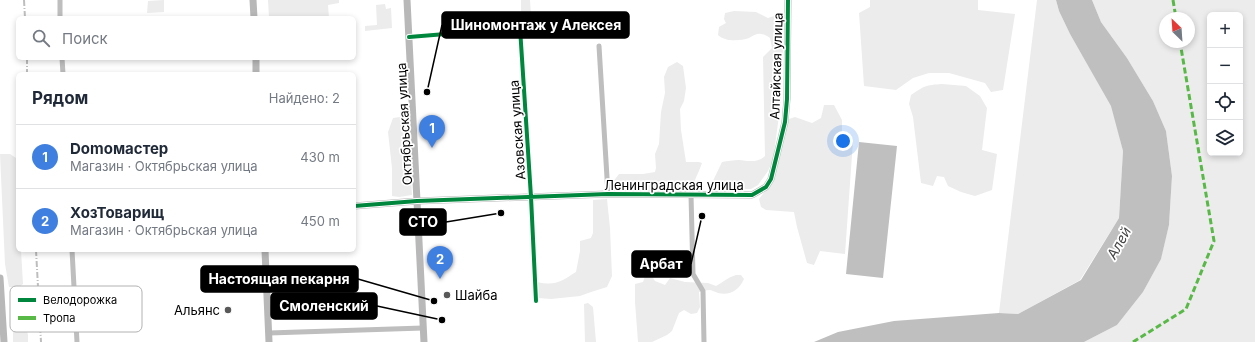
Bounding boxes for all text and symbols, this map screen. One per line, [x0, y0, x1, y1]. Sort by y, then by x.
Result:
callout: Шиномонтаж у Алексея [442, 12, 629, 38]
street label: Алтайская улица [766, 12, 786, 120]
north arrow [1159, 12, 1195, 48]
map controls [1207, 12, 1243, 156]
button: + [1207, 12, 1243, 48]
search box [16, 16, 356, 60]
text: Шиномонтаж у Алексея [451, 16, 621, 33]
icon: search [30, 27, 52, 49]
text: Поиск [62, 29, 108, 48]
button: − [1207, 48, 1243, 84]
street label: Октябрьская улица [393, 62, 415, 186]
street label: Азовская улица [506, 80, 528, 180]
button: locate [1207, 84, 1243, 120]
text: Рядом [32, 88, 88, 108]
text: Найдено: 2 [269, 90, 340, 106]
pin: 1 [419, 115, 445, 148]
button: layers [1207, 120, 1243, 156]
your location [833, 131, 853, 151]
text: Domoмастер [70, 139, 168, 158]
text: 1 [42, 149, 48, 165]
text: 430 m [300, 149, 340, 165]
text: Магазин · Октябрьская улица [70, 158, 258, 174]
street label: Ленинградская улица [604, 177, 744, 193]
text: ХозТоварищ [70, 203, 164, 222]
callout: СТО [400, 209, 446, 235]
text: 2 [41, 213, 49, 229]
text: 450 m [300, 213, 340, 229]
text: СТО [408, 213, 438, 230]
text: Магазин · Октябрьская улица [70, 222, 258, 238]
water label: Алей [1102, 224, 1134, 263]
pin: 2 [427, 246, 453, 279]
callout: Арбат [632, 251, 691, 277]
text: Арбат [639, 255, 683, 272]
callout: Настоящая пекарня [201, 266, 358, 292]
text: Настоящая пекарня [208, 270, 350, 287]
legend [10, 286, 142, 332]
place label: Шайба [455, 287, 497, 303]
marker: Шайба [442, 290, 452, 300]
text: Велодорожка [43, 293, 117, 307]
callout: Смоленский [271, 293, 377, 319]
text: Смоленский [279, 297, 369, 314]
place label: Альянс [174, 302, 220, 318]
marker: Альянс [223, 305, 233, 315]
text: Тропа [43, 311, 75, 325]

